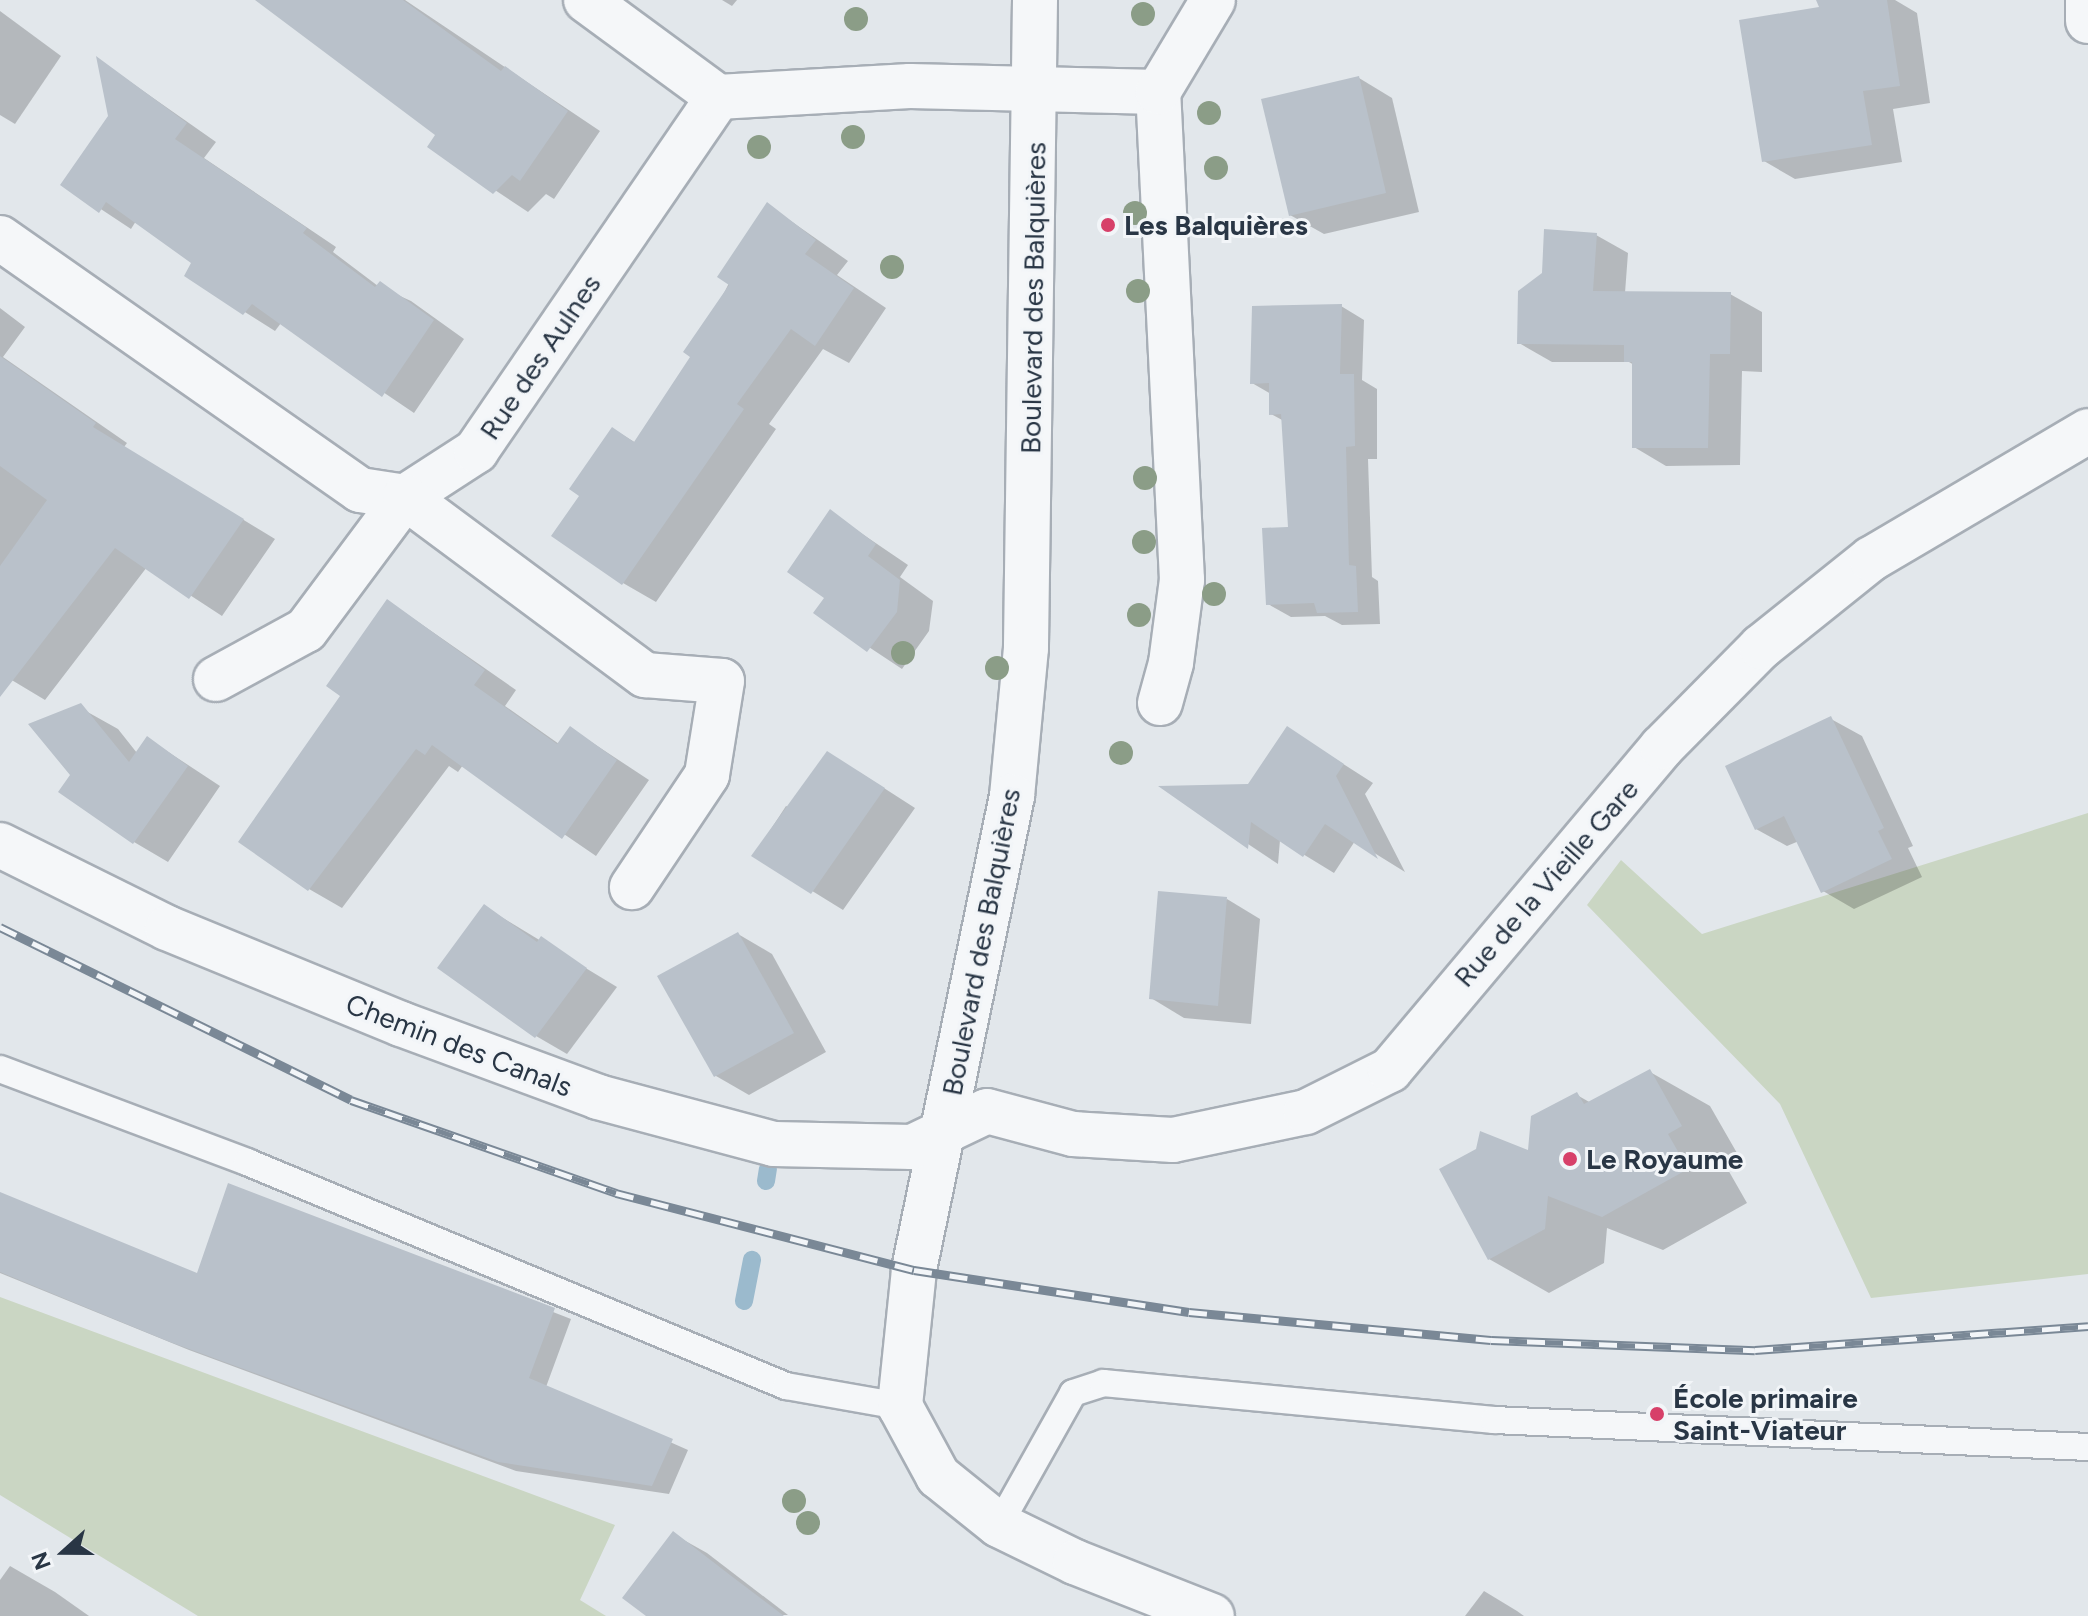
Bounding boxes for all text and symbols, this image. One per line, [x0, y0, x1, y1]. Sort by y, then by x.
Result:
street label: Boulevard des Balquières [1013, 142, 1053, 454]
place label: Les Balquières [1124, 208, 1308, 242]
marker: Les Balquières [1099, 216, 1117, 234]
street label: Rue des Aulnes [472, 268, 608, 446]
street label: Rue de la Vieille Gare [1447, 772, 1645, 994]
street label: Boulevard des Balquières [935, 786, 1027, 1098]
street label: Chemin des Canals [341, 986, 577, 1104]
place label: Le Royaume [1586, 1142, 1743, 1176]
marker: Le Royaume [1561, 1150, 1579, 1168]
place label: École primaire Saint-Viateur [1673, 1381, 1858, 1447]
marker: École primaire Saint-Viateur [1648, 1405, 1666, 1423]
north arrow [24, 1512, 104, 1592]
text: N [25, 1548, 57, 1574]

